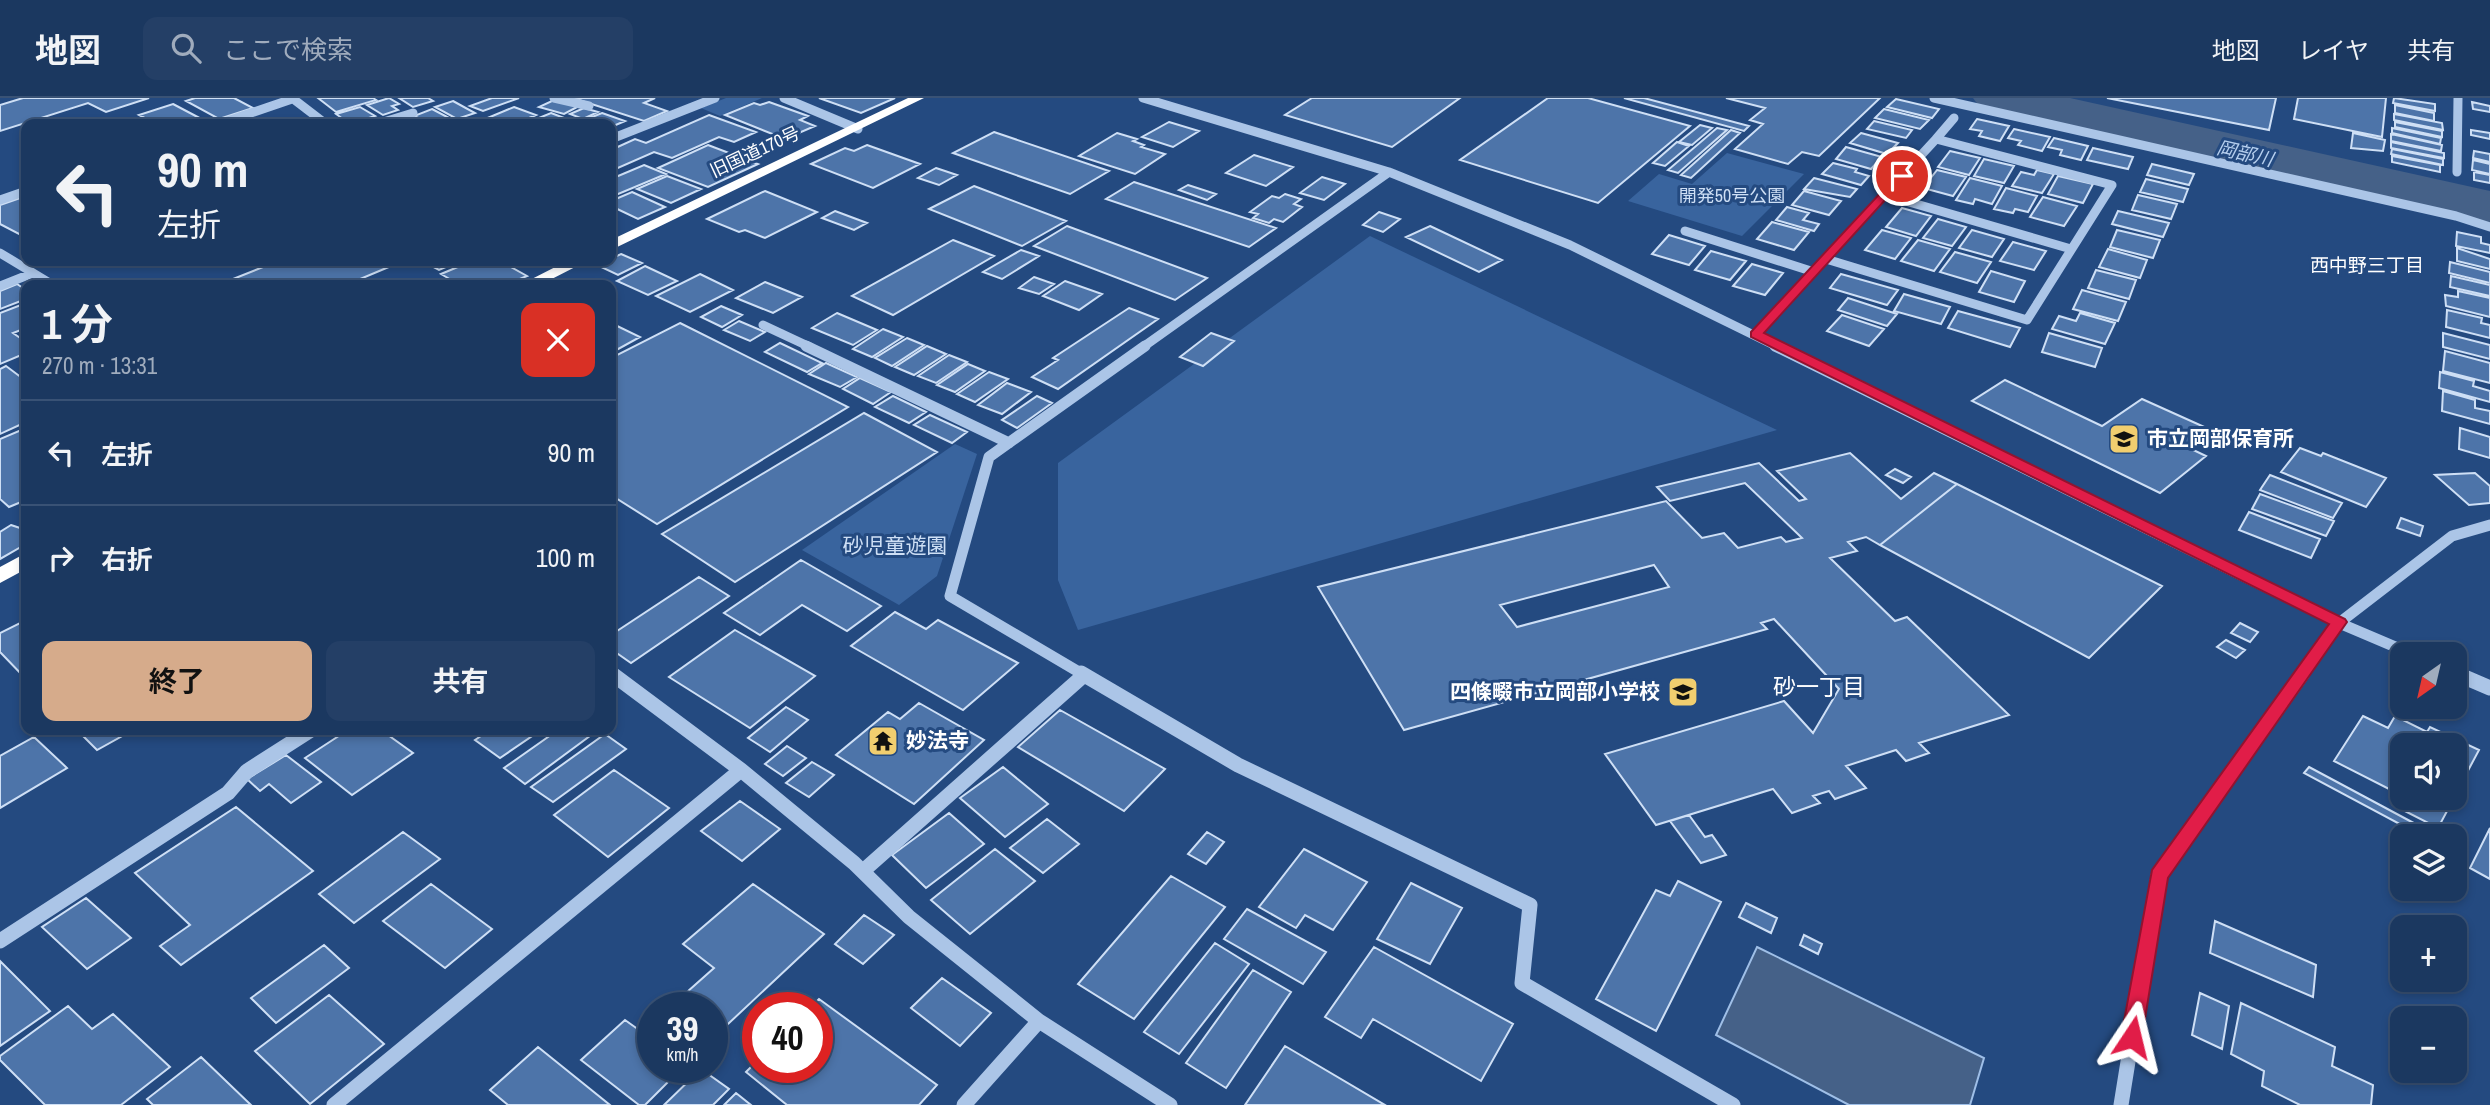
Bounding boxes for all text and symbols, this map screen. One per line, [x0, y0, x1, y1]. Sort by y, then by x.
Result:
search box [143, 17, 633, 80]
text: 地図 [35, 28, 101, 72]
icon: search [167, 29, 205, 67]
text: ここで検索 [223, 32, 353, 67]
text: 地図 [2212, 34, 2260, 66]
text: レイヤ [2298, 34, 2369, 66]
text: 共有 [2407, 34, 2455, 66]
street label: 旧国道170号 [706, 120, 804, 183]
water label: 岡部川 [2214, 134, 2278, 173]
text: 90 m [157, 136, 249, 202]
pin [1872, 146, 1932, 206]
icon: left [42, 147, 133, 238]
icon: arrive [1883, 157, 1921, 195]
park label: 開発50号公園 [1679, 183, 1785, 208]
text: 左折 [157, 203, 221, 246]
district label: 西中野三丁目 [2310, 252, 2424, 278]
text: 1 分 [42, 296, 113, 352]
button: close [521, 303, 595, 377]
text: 270 m · 13:31 [42, 350, 157, 381]
school or university icon: 市立岡部保育所 [2107, 422, 2141, 456]
place label: 市立岡部保育所 [2147, 424, 2294, 453]
icon: left [42, 434, 80, 472]
text: 90 m [548, 435, 595, 470]
text: 左折 [101, 437, 153, 472]
park label: 砂児童遊園 [843, 531, 948, 560]
icon: right [42, 539, 80, 577]
text: 100 m [536, 540, 595, 575]
text: 右折 [101, 542, 153, 577]
button: 終了 [42, 641, 312, 721]
button: 共有 [326, 641, 595, 721]
north arrow [2390, 642, 2468, 719]
map controls [2390, 642, 2467, 1083]
district label: 砂一丁目 [1773, 671, 1865, 702]
school or university icon: 四條畷市立岡部小学校 [1666, 675, 1700, 709]
place label: 四條畷市立岡部小学校 [1450, 677, 1660, 706]
temple icon: 妙法寺 [866, 724, 900, 758]
place label: 妙法寺 [906, 726, 969, 755]
button: sound [2390, 733, 2467, 810]
button: layers [2390, 824, 2467, 901]
button: + [2390, 915, 2467, 992]
speed limit sign: 40 [742, 992, 833, 1083]
position arrow [2095, 1000, 2169, 1074]
text: 39 [667, 1005, 698, 1052]
button: − [2390, 1006, 2467, 1083]
text: km/h [667, 1042, 699, 1067]

